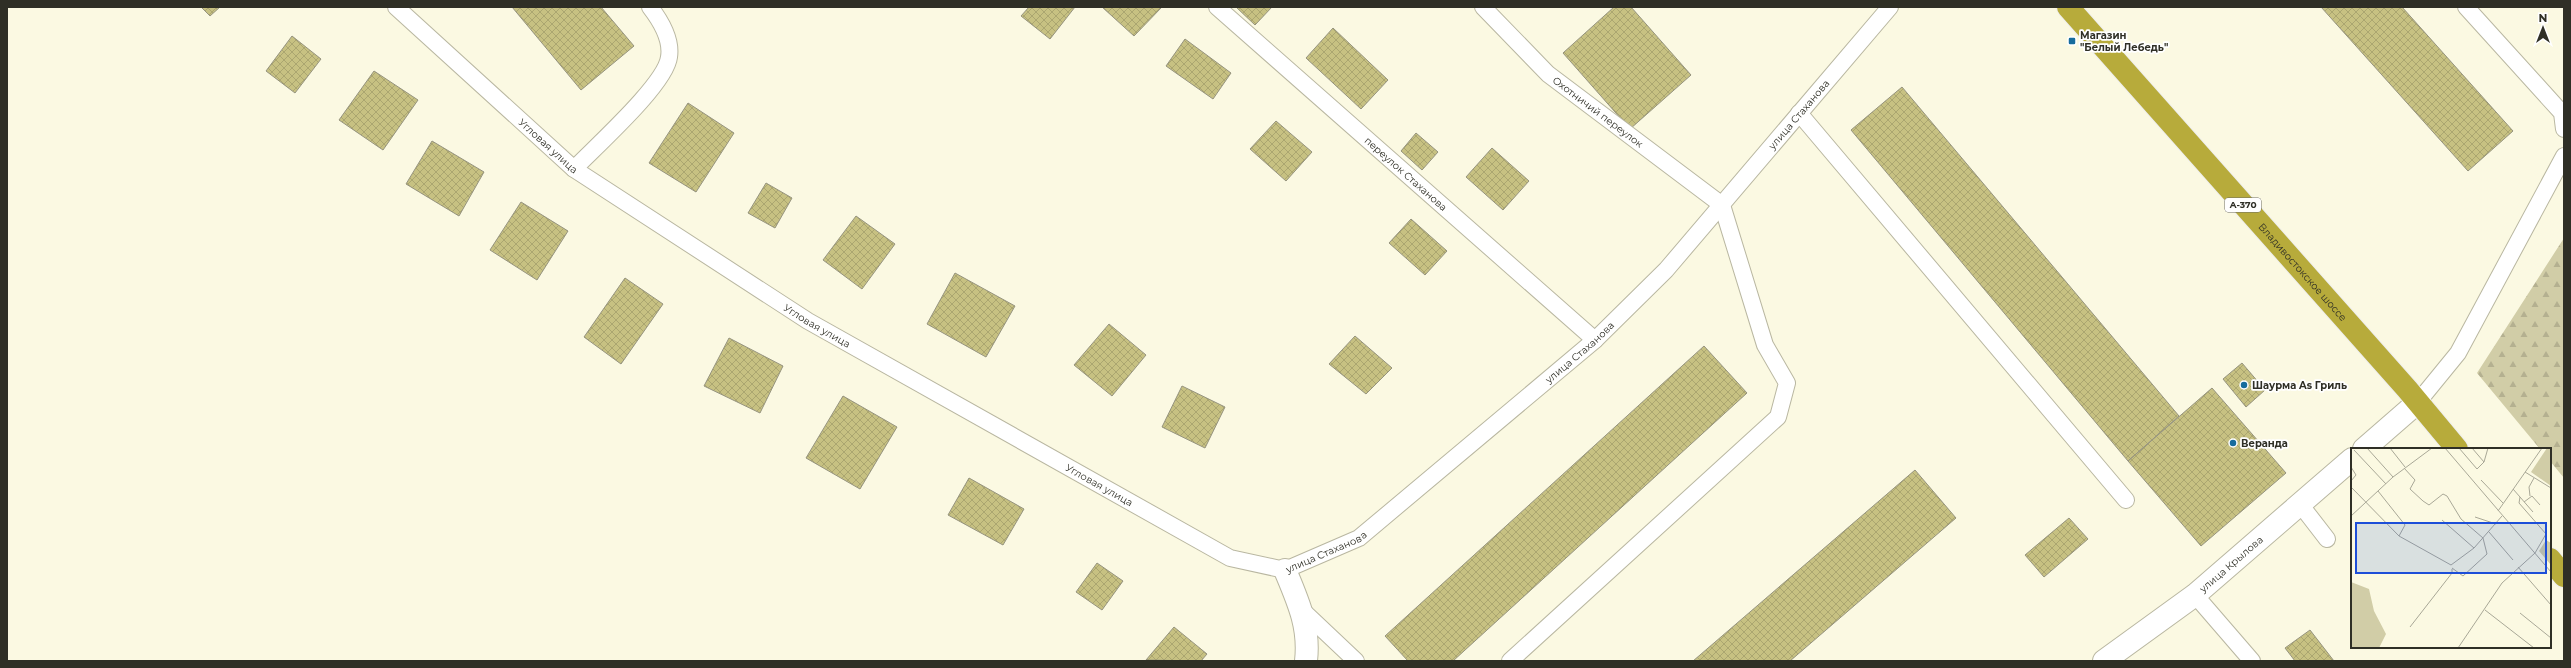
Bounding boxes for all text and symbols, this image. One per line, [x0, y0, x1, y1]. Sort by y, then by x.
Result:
north arrow [2523, 8, 2563, 48]
text: N [2539, 11, 2547, 25]
place label: Магазин "Белый Лебедь" [2080, 29, 2168, 54]
marker: Магазин "Белый Лебедь" [2067, 36, 2077, 46]
street label: Охотничий переулок [1550, 74, 1646, 151]
street label: улица Стаханова [1765, 77, 1832, 153]
street label: Угловая улица [516, 116, 580, 177]
street label: переулок Стаханова [1362, 134, 1450, 214]
road number: А-370 [2225, 198, 2261, 212]
street label: Владивостокское шоссе [2256, 220, 2350, 324]
street label: Угловая улица [781, 301, 853, 351]
street label: улица Стаханова [1542, 319, 1617, 387]
place label: Шаурма As Гриль [2252, 379, 2347, 392]
marker: Шаурма As Гриль [2239, 380, 2249, 390]
place label: Веранда [2241, 437, 2288, 450]
marker: Веранда [2228, 438, 2238, 448]
inset map [2351, 448, 2551, 648]
street label: Угловая улица [1063, 461, 1135, 509]
street label: улица Стаханова [1283, 528, 1370, 576]
street label: улица Крылова [2196, 533, 2266, 596]

